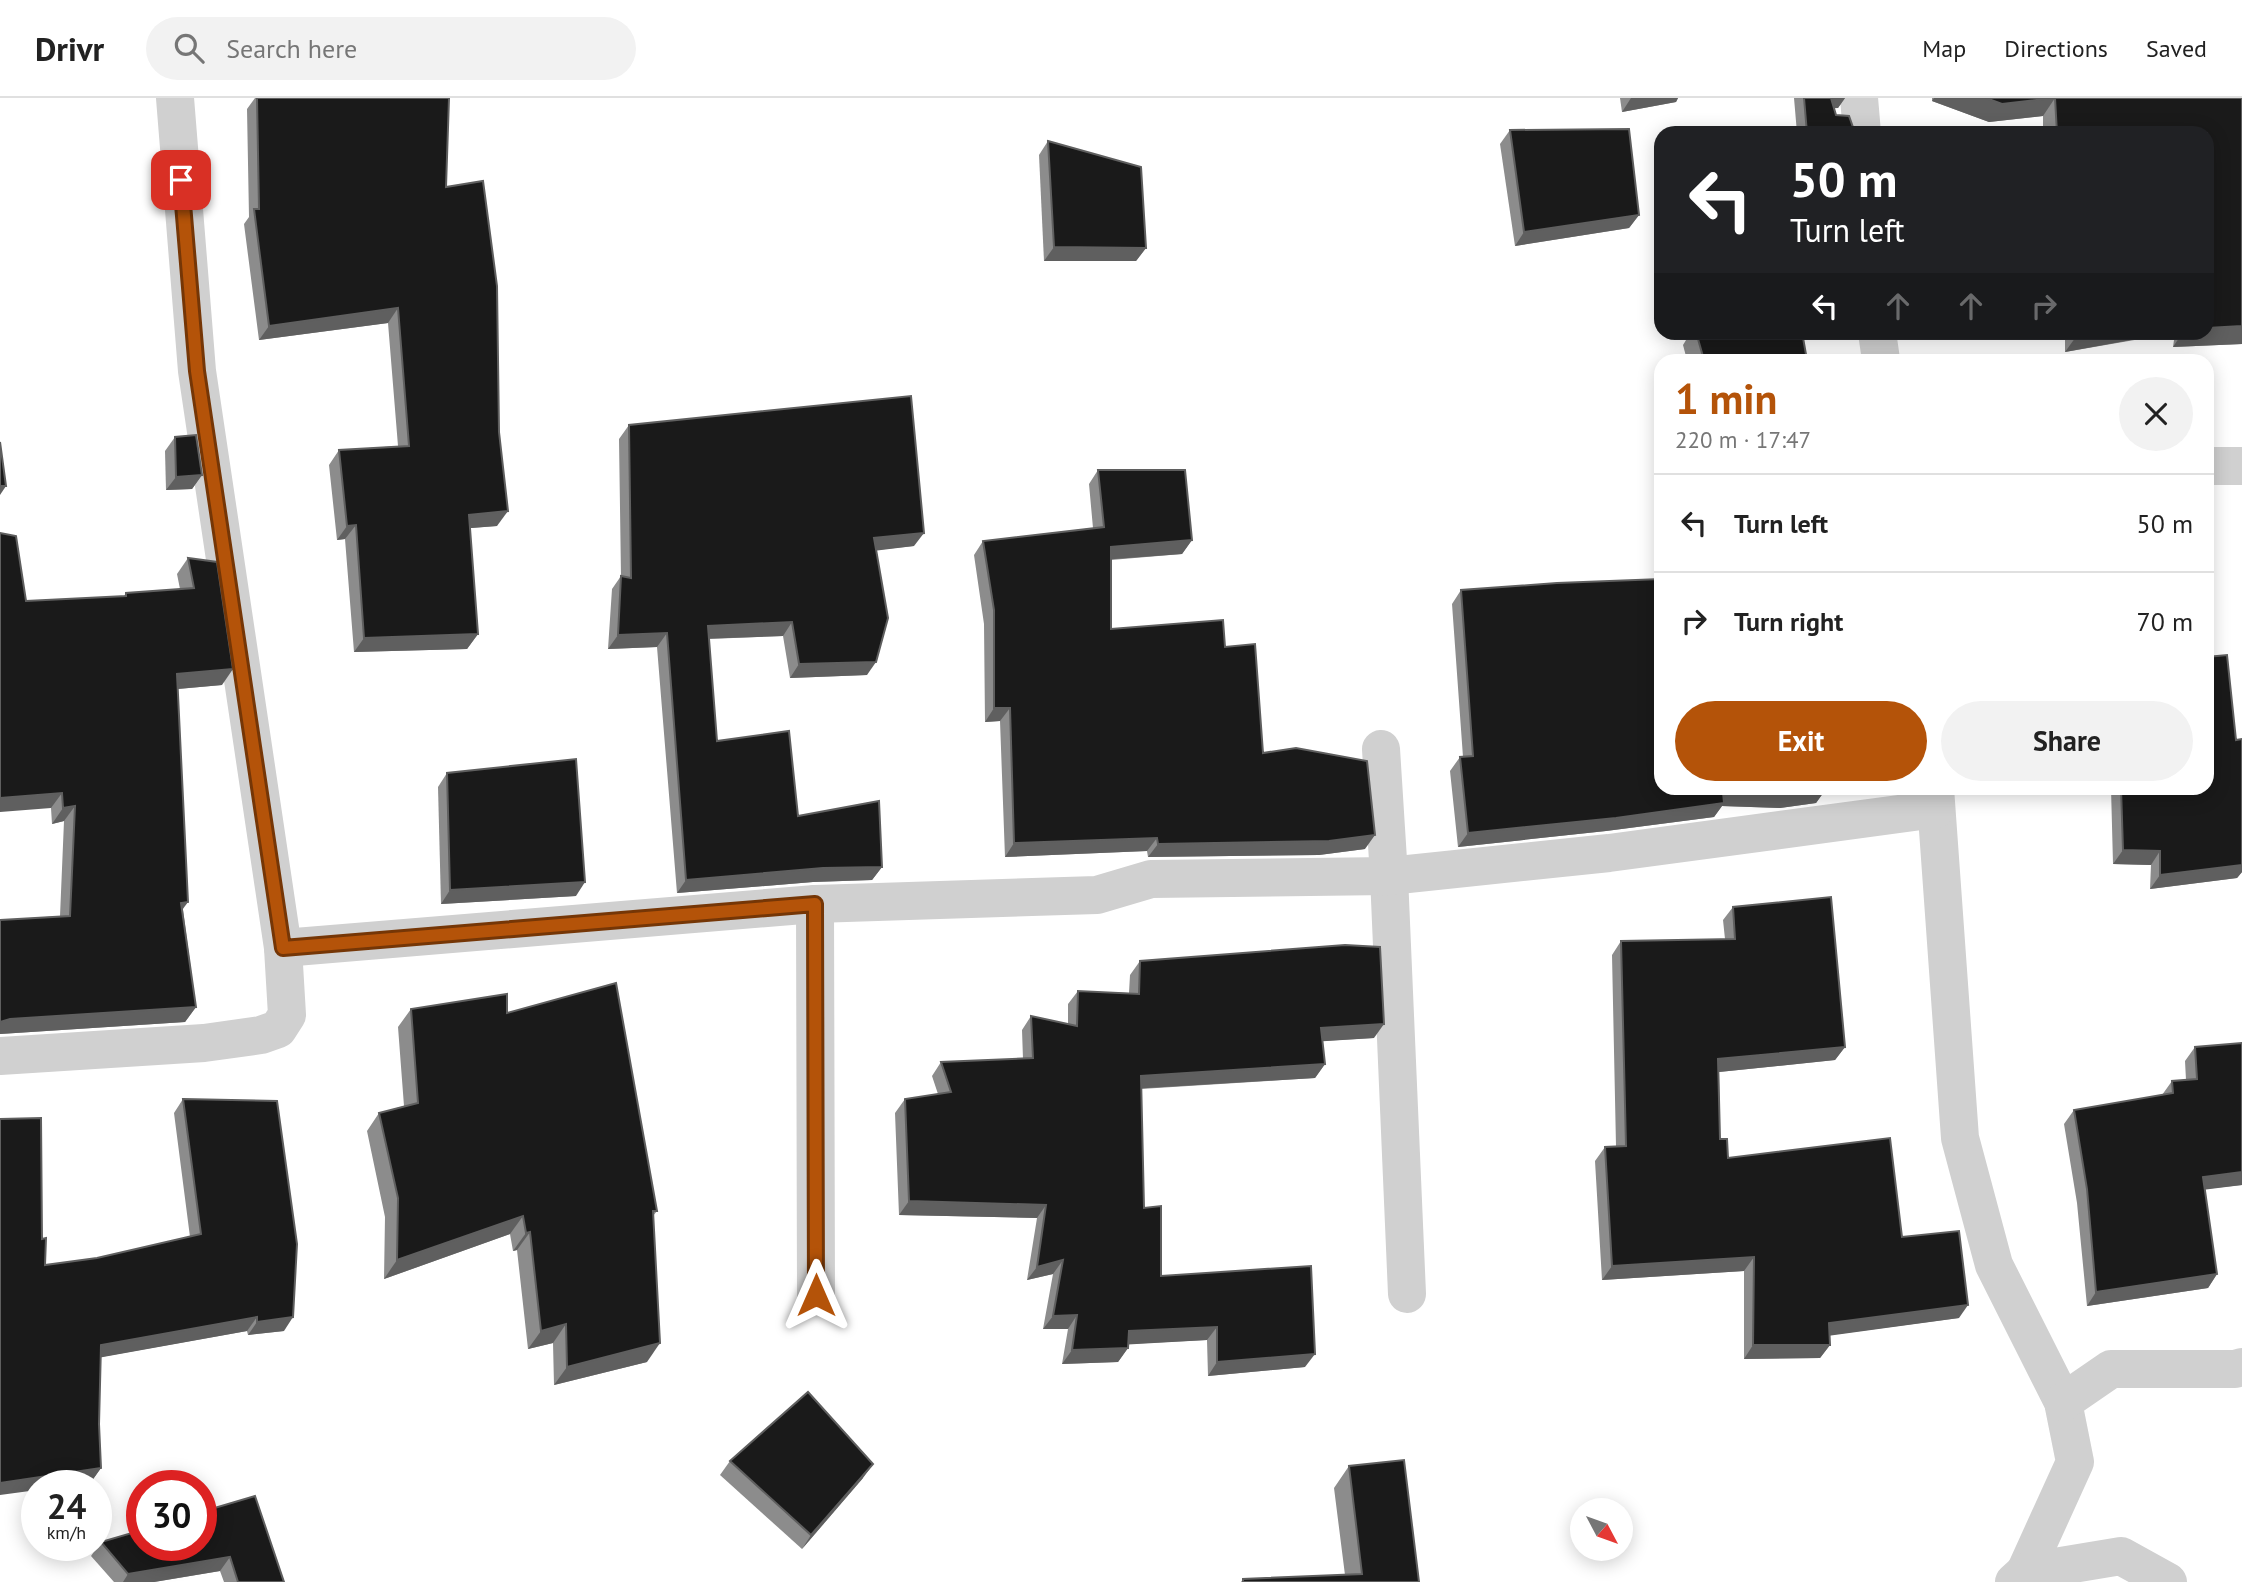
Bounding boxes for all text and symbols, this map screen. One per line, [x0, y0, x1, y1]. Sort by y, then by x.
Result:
search box [146, 17, 636, 80]
text: Drivr [35, 27, 104, 70]
icon: search [170, 29, 208, 67]
text: Search here [226, 32, 357, 65]
text: Map [1922, 33, 1966, 64]
text: Directions [2004, 33, 2108, 64]
text: Saved [2146, 33, 2207, 64]
text: 50 m [1790, 147, 1897, 211]
pin [151, 150, 211, 210]
icon: left [1675, 154, 1766, 245]
icon: arrive [162, 161, 200, 199]
text: Turn left [1790, 209, 1905, 251]
icon: left [1806, 287, 1844, 325]
icon: ahead [1879, 287, 1917, 325]
icon: ahead [1952, 287, 1990, 325]
icon: right [2025, 287, 2063, 325]
text: 1 min [1675, 371, 1777, 426]
button: close [2119, 377, 2193, 451]
text: 220 m · 17:47 [1675, 425, 1811, 454]
icon: left [1675, 504, 1713, 542]
text: Turn left [1734, 507, 1828, 540]
text: 50 m [2137, 507, 2193, 540]
icon: right [1675, 602, 1713, 640]
text: Turn right [1734, 605, 1843, 638]
text: 70 m [2137, 605, 2193, 638]
button: Exit [1675, 701, 1927, 781]
button: Share [1941, 701, 2193, 781]
position arrow [779, 1258, 853, 1332]
speed limit sign: 30 [126, 1470, 217, 1561]
text: 24 [47, 1483, 86, 1529]
north arrow [1570, 1498, 1633, 1561]
map controls [1570, 1498, 1633, 1561]
text: km/h [47, 1521, 86, 1544]

